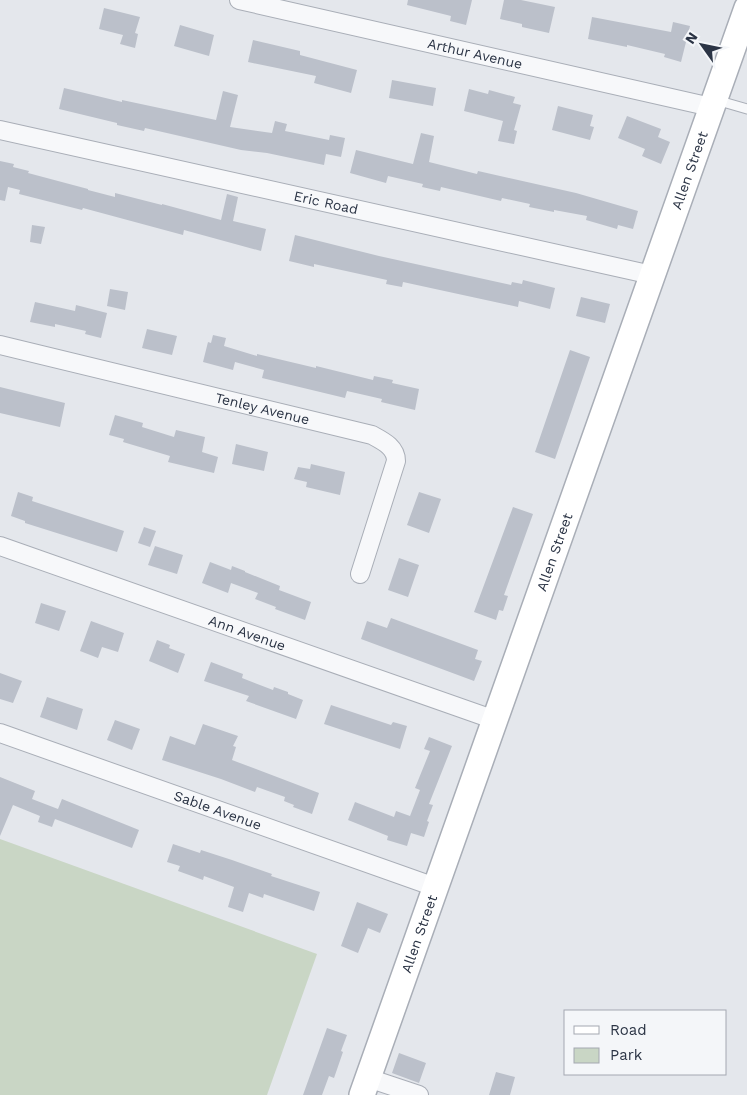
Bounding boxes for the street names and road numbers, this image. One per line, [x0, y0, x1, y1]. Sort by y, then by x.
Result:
street label: Arthur Avenue [426, 35, 524, 72]
street label: Allen Street [668, 129, 711, 211]
street label: Eric Road [292, 188, 360, 217]
street label: Tenley Avenue [214, 389, 311, 428]
street label: Allen Street [533, 511, 576, 593]
street label: Ann Avenue [207, 612, 288, 654]
street label: Sable Avenue [172, 787, 264, 833]
street label: Allen Street [398, 893, 440, 975]

